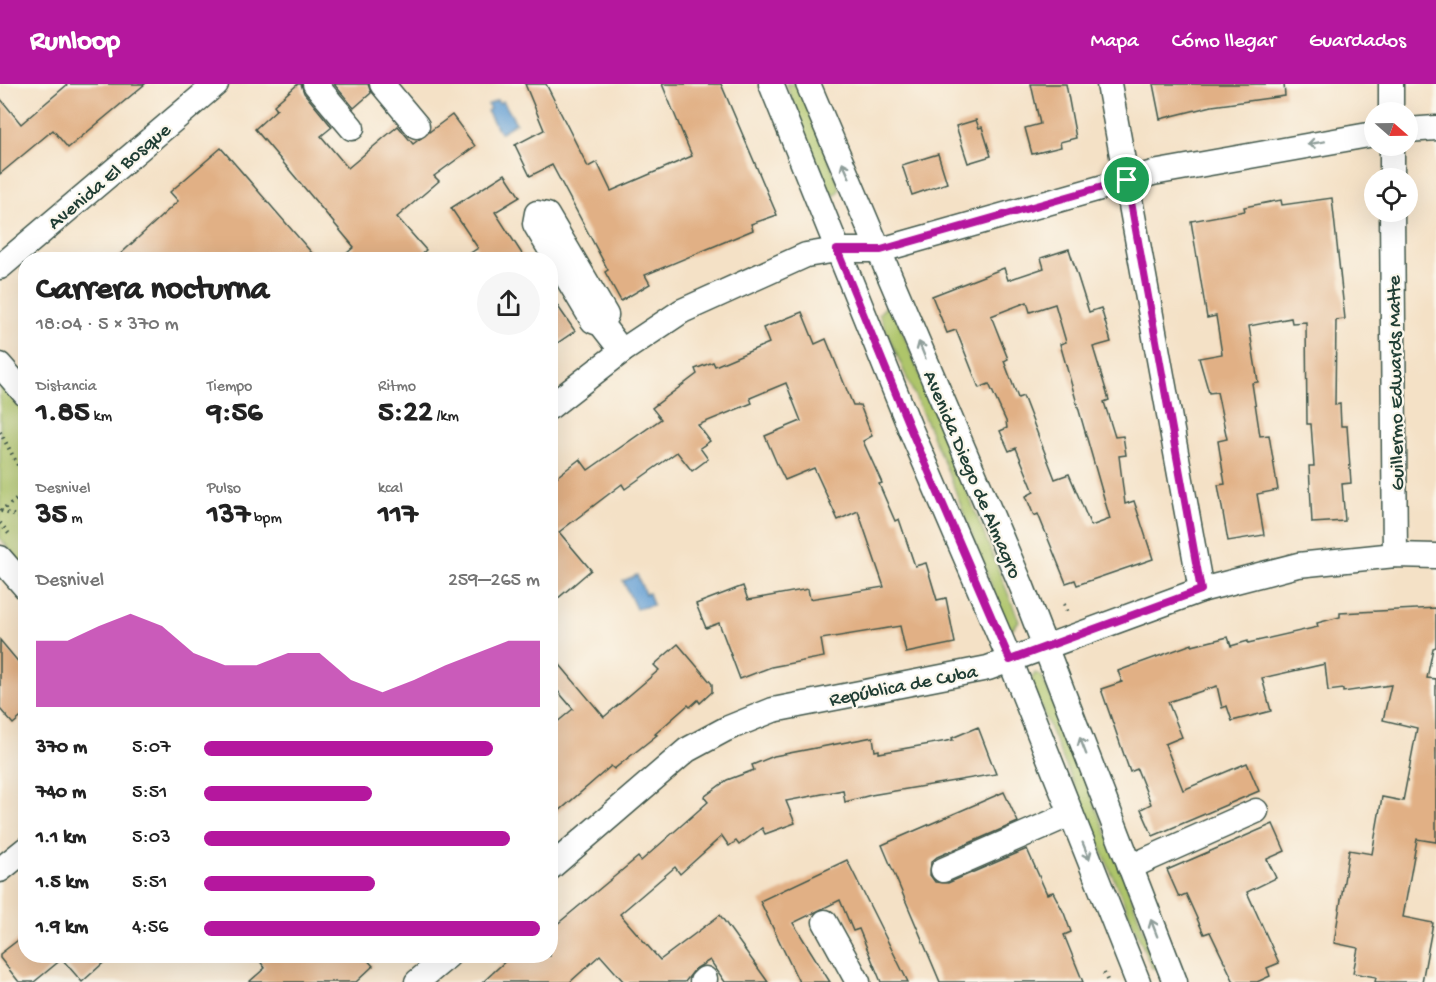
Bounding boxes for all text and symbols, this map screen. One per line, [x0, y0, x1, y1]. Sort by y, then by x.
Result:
text: Runloop [30, 26, 120, 59]
text: Mapa [1090, 30, 1139, 55]
text: Cómo llegar [1172, 30, 1276, 55]
text: Guardados [1309, 30, 1406, 55]
north arrow [1364, 102, 1418, 156]
map controls [1364, 102, 1418, 222]
street label: Avenida El Bosque [44, 119, 177, 236]
one-way arrow [1307, 138, 1327, 149]
pin [1101, 154, 1152, 205]
one-way arrow [840, 161, 851, 180]
icon: arrive [1110, 163, 1143, 196]
button: locate [1364, 168, 1418, 222]
text: Carrera nocturna [36, 272, 269, 310]
button: share [477, 272, 540, 335]
street label: Guillermo Edwards Matte [1384, 274, 1411, 491]
text: 18:04 · 5 × 370 m [36, 314, 179, 337]
one-way arrow [916, 341, 927, 359]
street label: Avenida Diego de Almagro [916, 368, 1025, 583]
text: Distancia [36, 378, 97, 397]
text: Tiempo [207, 378, 252, 397]
text: Ritmo [378, 378, 416, 397]
text: 1.85 [36, 397, 90, 432]
text: 9:56 [207, 397, 262, 432]
text: 5:22 [378, 397, 433, 432]
text: km [90, 408, 112, 427]
text: /km [433, 408, 459, 427]
text: Desnivel [36, 480, 90, 499]
text: Pulso [207, 480, 241, 499]
text: kcal [378, 480, 403, 499]
text: 35 [36, 499, 67, 534]
text: 137 [207, 499, 250, 534]
text: 117 [378, 499, 418, 534]
text: m [67, 510, 83, 529]
text: bpm [250, 510, 282, 529]
text: Desnivel [36, 570, 104, 593]
text: 259–265 m [448, 570, 540, 593]
street label: República de Cuba [828, 662, 981, 713]
text: 370 m [36, 737, 87, 760]
text: 5:07 [132, 737, 171, 760]
one-way arrow [1077, 737, 1088, 756]
text: 740 m [36, 782, 86, 805]
text: 5:51 [132, 782, 167, 805]
text: 1.1 km [36, 827, 86, 850]
text: 5:03 [132, 827, 171, 850]
one-way arrow [1081, 842, 1092, 860]
text: 1.5 km [36, 872, 89, 895]
text: 5:51 [132, 872, 167, 895]
text: 1.9 km [36, 917, 88, 940]
text: 4:56 [132, 917, 168, 940]
one-way arrow [1148, 919, 1159, 937]

